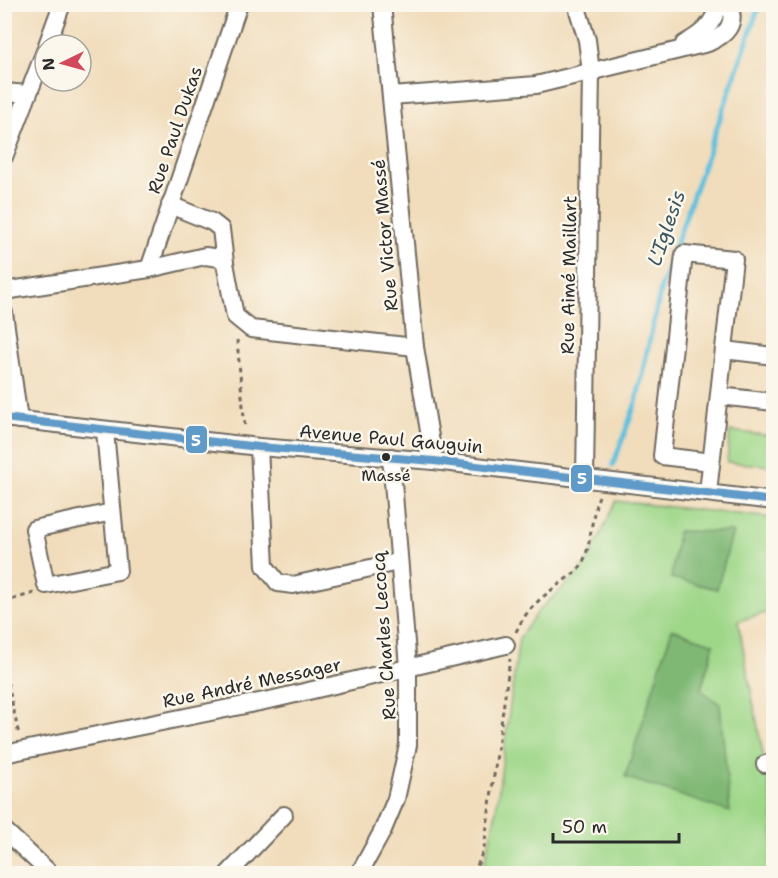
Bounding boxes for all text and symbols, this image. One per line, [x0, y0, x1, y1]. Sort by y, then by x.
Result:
north arrow [33, 33, 93, 93]
text: N [38, 57, 60, 71]
street label: Rue Paul Dukas [142, 63, 208, 197]
street label: Rue Victor Massé [366, 158, 404, 312]
water label: L'Iglesis [641, 187, 691, 269]
street label: Rue Aimé Maillart [556, 195, 582, 355]
street label: Avenue Paul Gauguin [298, 419, 484, 459]
line badge: 5 [185, 425, 208, 454]
text: 5 [191, 430, 201, 451]
marker: Massé [380, 451, 392, 463]
line badge: 5 [570, 464, 593, 493]
place label: Massé [361, 465, 411, 486]
text: 5 [577, 468, 587, 489]
street label: Rue Charles Lecocq [366, 550, 402, 721]
street label: Rue André Messager [160, 652, 344, 714]
scale bar [553, 806, 679, 844]
text: 50 m [562, 815, 607, 839]

